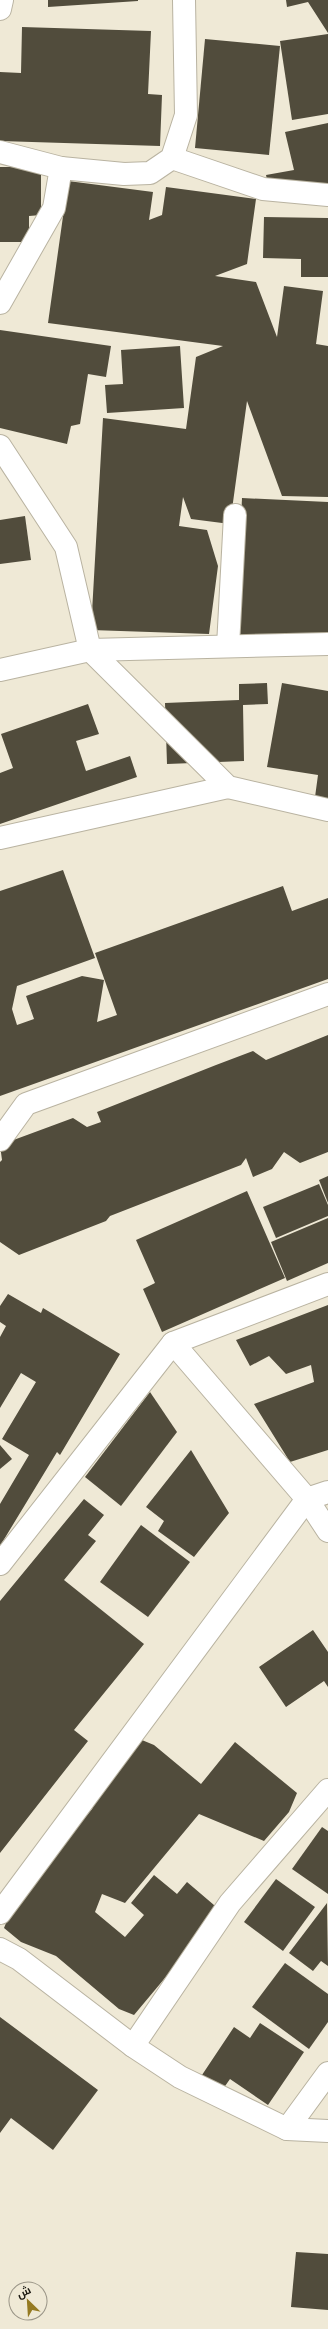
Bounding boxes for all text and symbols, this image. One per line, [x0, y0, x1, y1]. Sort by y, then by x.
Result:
north arrow [8, 2281, 48, 2321]
text: ش [14, 2283, 33, 2301]

